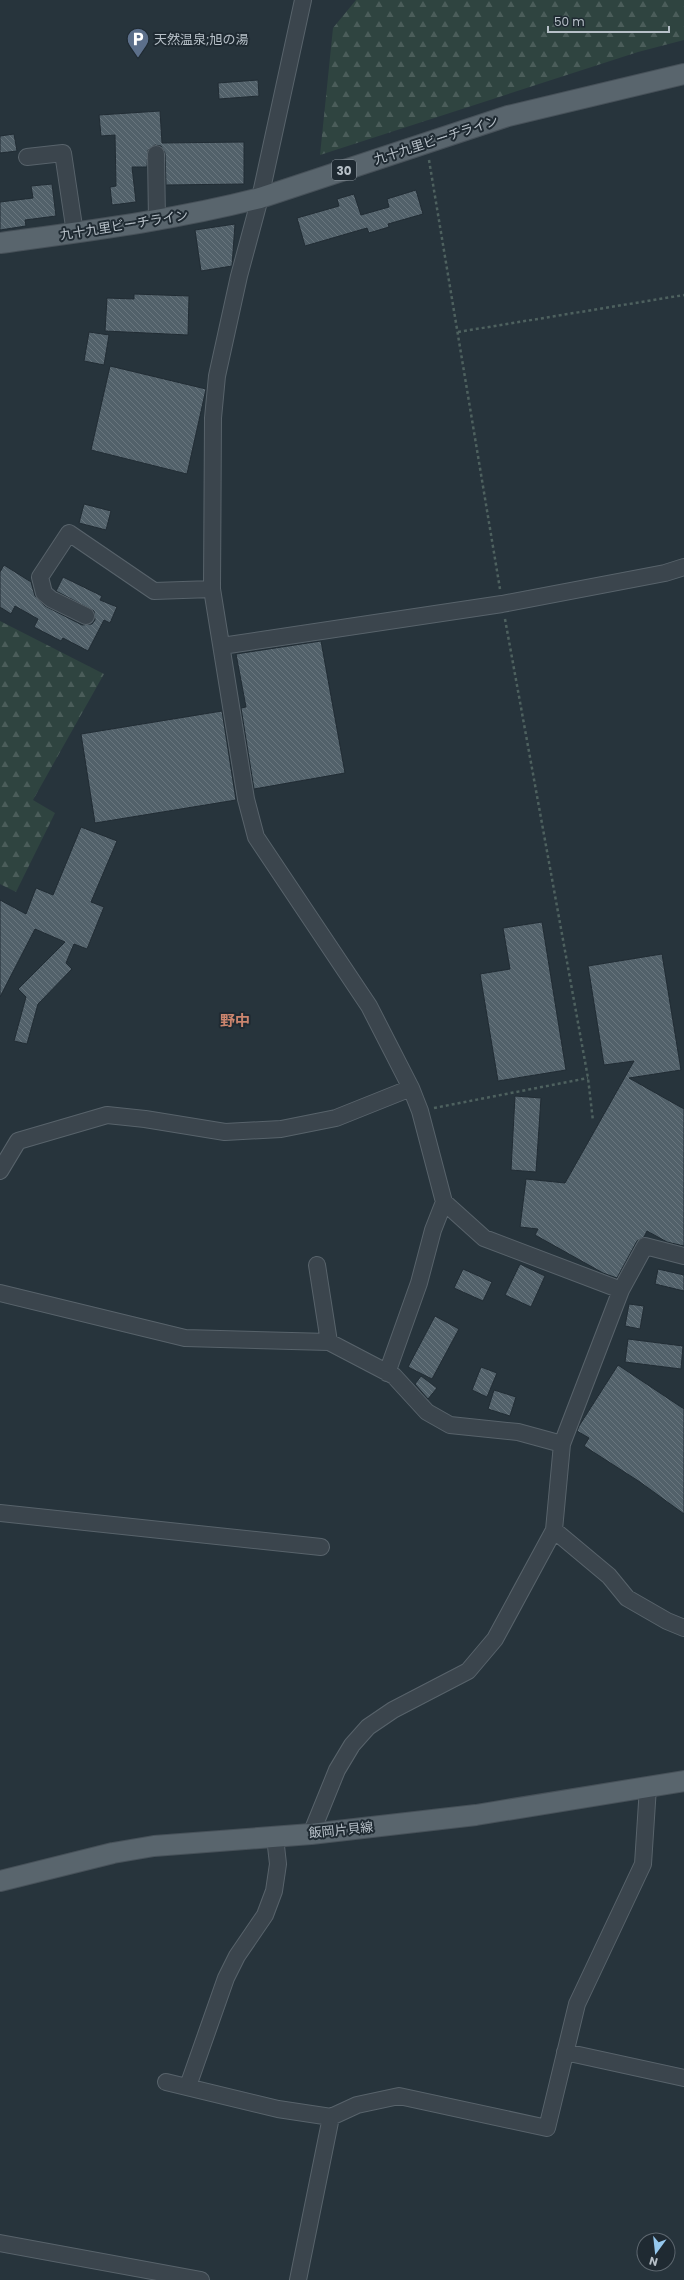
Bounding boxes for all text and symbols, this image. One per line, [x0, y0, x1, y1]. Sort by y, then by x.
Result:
scale bar [548, 8, 669, 34]
text: 50 m [554, 13, 585, 30]
parking icon: 天然温泉;旭の湯 [125, 26, 151, 59]
place label: 天然温泉;旭の湯 [154, 30, 248, 49]
street label: 九十九里ビーチライン [371, 111, 501, 169]
road number: 30 [332, 160, 356, 180]
street label: 九十九里ビーチライン [58, 205, 190, 245]
district label: 野中 [220, 1010, 250, 1031]
street label: 飯岡片貝線 [308, 1817, 374, 1843]
north arrow [636, 2232, 676, 2272]
text: N [647, 2253, 659, 2270]

